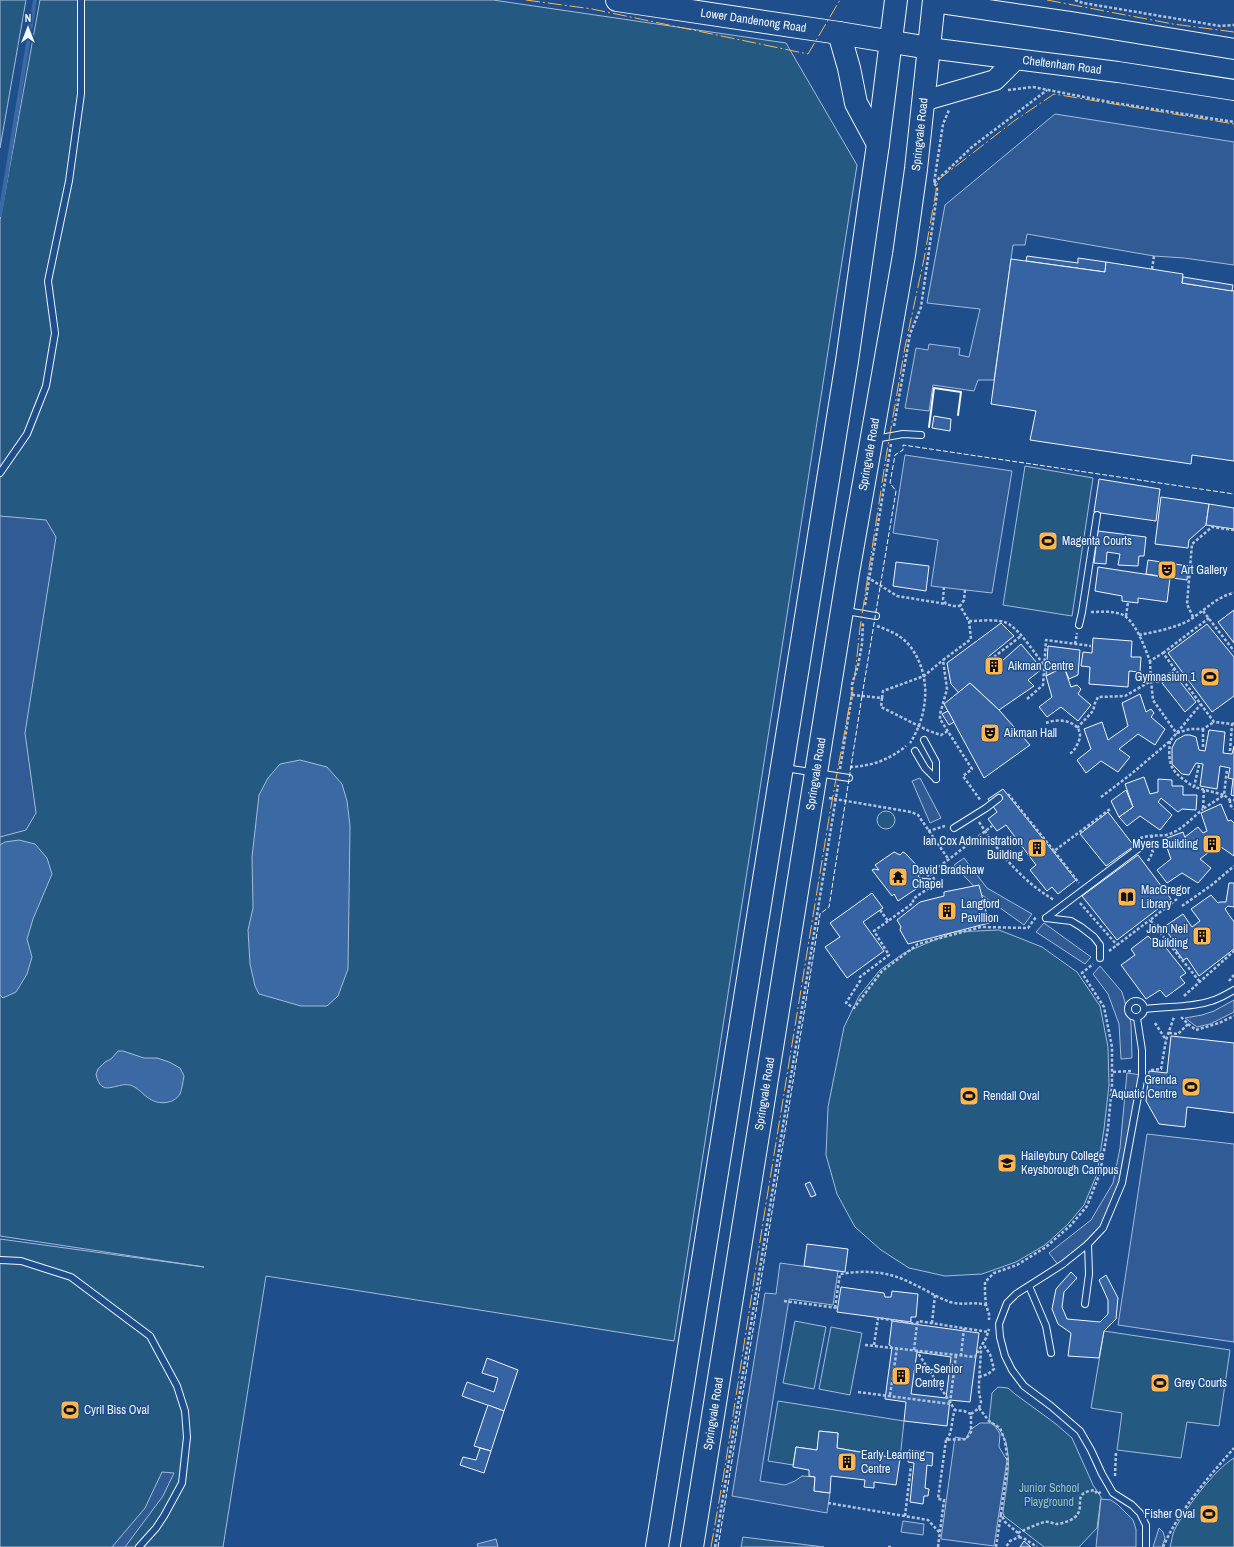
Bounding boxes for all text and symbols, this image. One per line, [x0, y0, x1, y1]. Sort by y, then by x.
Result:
street label: Lower Dandenong Road [699, 5, 808, 36]
north arrow [8, 8, 48, 48]
text: N [25, 11, 31, 25]
street label: Cheltenham Road [1022, 52, 1102, 78]
street label: Springvale Road [908, 97, 932, 172]
street label: Springvale Road [855, 417, 883, 492]
sports icon: Magenta Courts [1037, 530, 1059, 552]
place label: Magenta Courts [1062, 533, 1132, 549]
theatre icon: Art Gallery [1156, 559, 1178, 581]
place label: Art Gallery [1180, 562, 1228, 578]
building icon: Aikman Centre [983, 655, 1005, 677]
place label: Aikman Centre [1007, 658, 1074, 674]
sports icon: Gymnasium 1 [1199, 666, 1221, 688]
place label: Gymnasium 1 [1135, 669, 1197, 685]
theatre icon: Aikman Hall [979, 722, 1001, 744]
place label: Aikman Hall [1003, 725, 1057, 741]
street label: Springvale Road [802, 736, 830, 811]
place label: Ian Cox Administration Building [923, 833, 1024, 863]
building icon: Myers Building [1201, 833, 1223, 855]
place label: Myers Building [1132, 836, 1199, 852]
building icon: Ian Cox Administration Building [1026, 837, 1048, 859]
place label: David Bradshaw Chapel [912, 862, 985, 892]
temple icon: David Bradshaw Chapel [887, 866, 909, 888]
place label: MacGregor Library [1141, 882, 1191, 912]
library icon: MacGregor Library [1116, 886, 1138, 908]
place label: Langford Pavillion [961, 896, 1000, 926]
building icon: Langford Pavillion [936, 900, 958, 922]
place label: John Neil Building [1146, 921, 1189, 951]
building icon: John Neil Building [1191, 925, 1213, 947]
street label: Springvale Road [751, 1056, 778, 1131]
place label: Grenda Aquatic Centre [1110, 1072, 1178, 1102]
sports icon: Grenda Aquatic Centre [1180, 1076, 1202, 1098]
sports icon: Rendall Oval [958, 1085, 980, 1107]
place label: Rendall Oval [983, 1088, 1039, 1104]
place label: Haileybury College Keysborough Campus [1021, 1148, 1118, 1178]
school or university icon: Haileybury College Keysborough Campus [996, 1152, 1018, 1174]
place label: Pre-Senior Centre [915, 1361, 963, 1391]
building icon: Pre-Senior Centre [890, 1365, 912, 1387]
sports icon: Grey Courts [1149, 1372, 1171, 1394]
place label: Grey Courts [1174, 1375, 1227, 1391]
street label: Springvale Road [700, 1376, 727, 1451]
sports icon: Cyril Biss Oval [59, 1399, 81, 1421]
place label: Cyril Biss Oval [84, 1402, 149, 1418]
place label: Early Learning Centre [861, 1447, 926, 1477]
building icon: Early Learning Centre [836, 1451, 858, 1473]
park label: Junior School Playground [1019, 1480, 1079, 1510]
sports icon: Fisher Oval [1198, 1503, 1220, 1525]
place label: Fisher Oval [1144, 1506, 1195, 1522]

